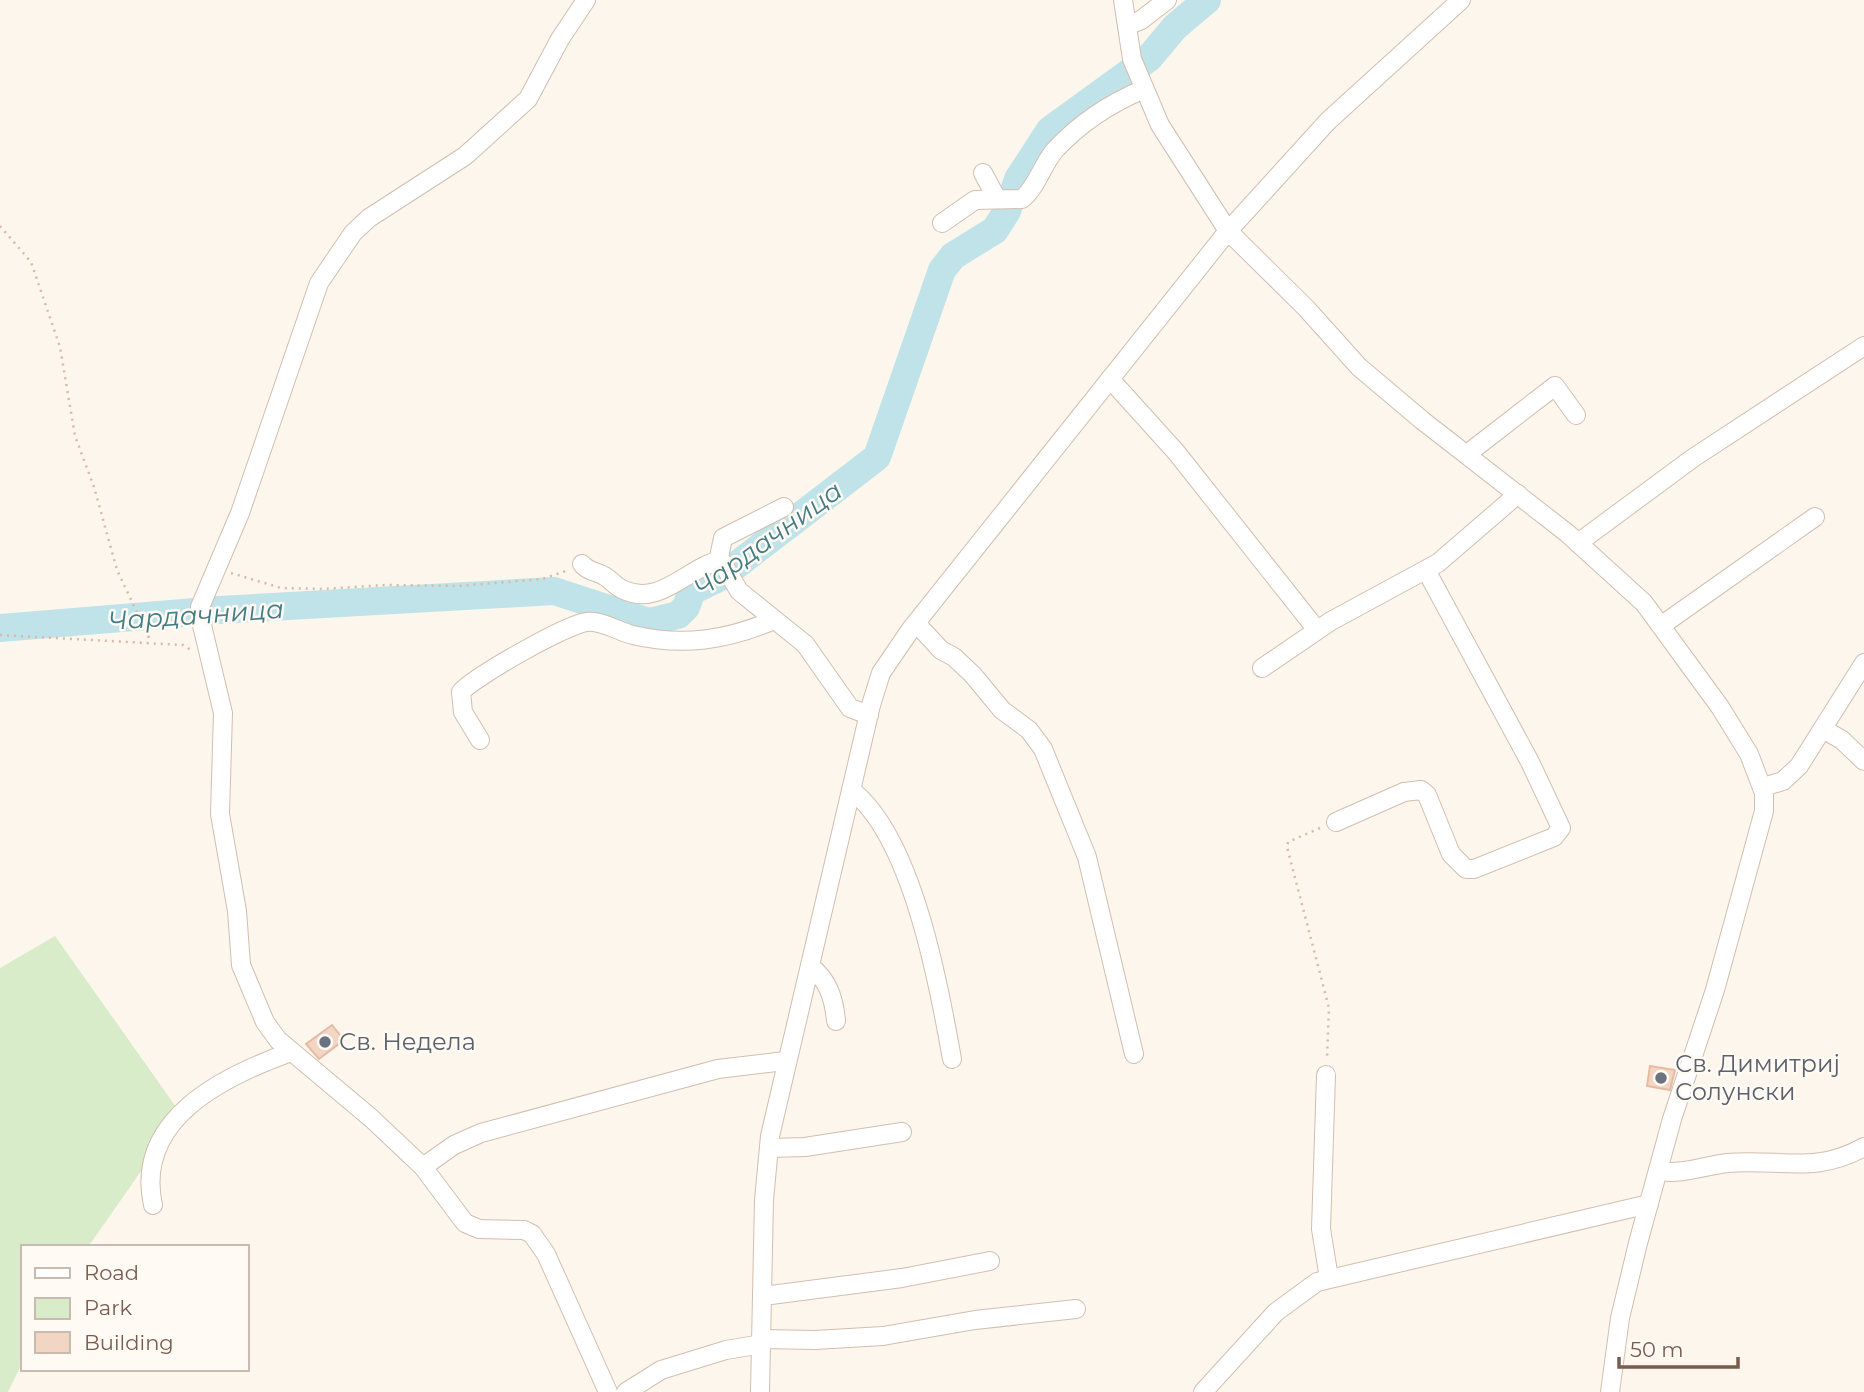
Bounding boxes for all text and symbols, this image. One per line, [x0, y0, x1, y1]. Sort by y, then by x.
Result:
water label: Чардачница [688, 474, 848, 604]
water label: Чардачница [107, 593, 285, 637]
place label: Св. Недела [339, 1027, 476, 1056]
marker: Св. Недела [317, 1034, 333, 1050]
place label: Св. Димитриј Солунски [1675, 1049, 1840, 1106]
marker: Св. Димитриј Солунски [1653, 1070, 1669, 1086]
legend [21, 1245, 248, 1371]
text: Road [84, 1260, 139, 1285]
text: Park [84, 1295, 132, 1320]
scale bar [1619, 1326, 1738, 1370]
text: Building [84, 1330, 174, 1355]
text: 50 m [1630, 1337, 1684, 1362]

